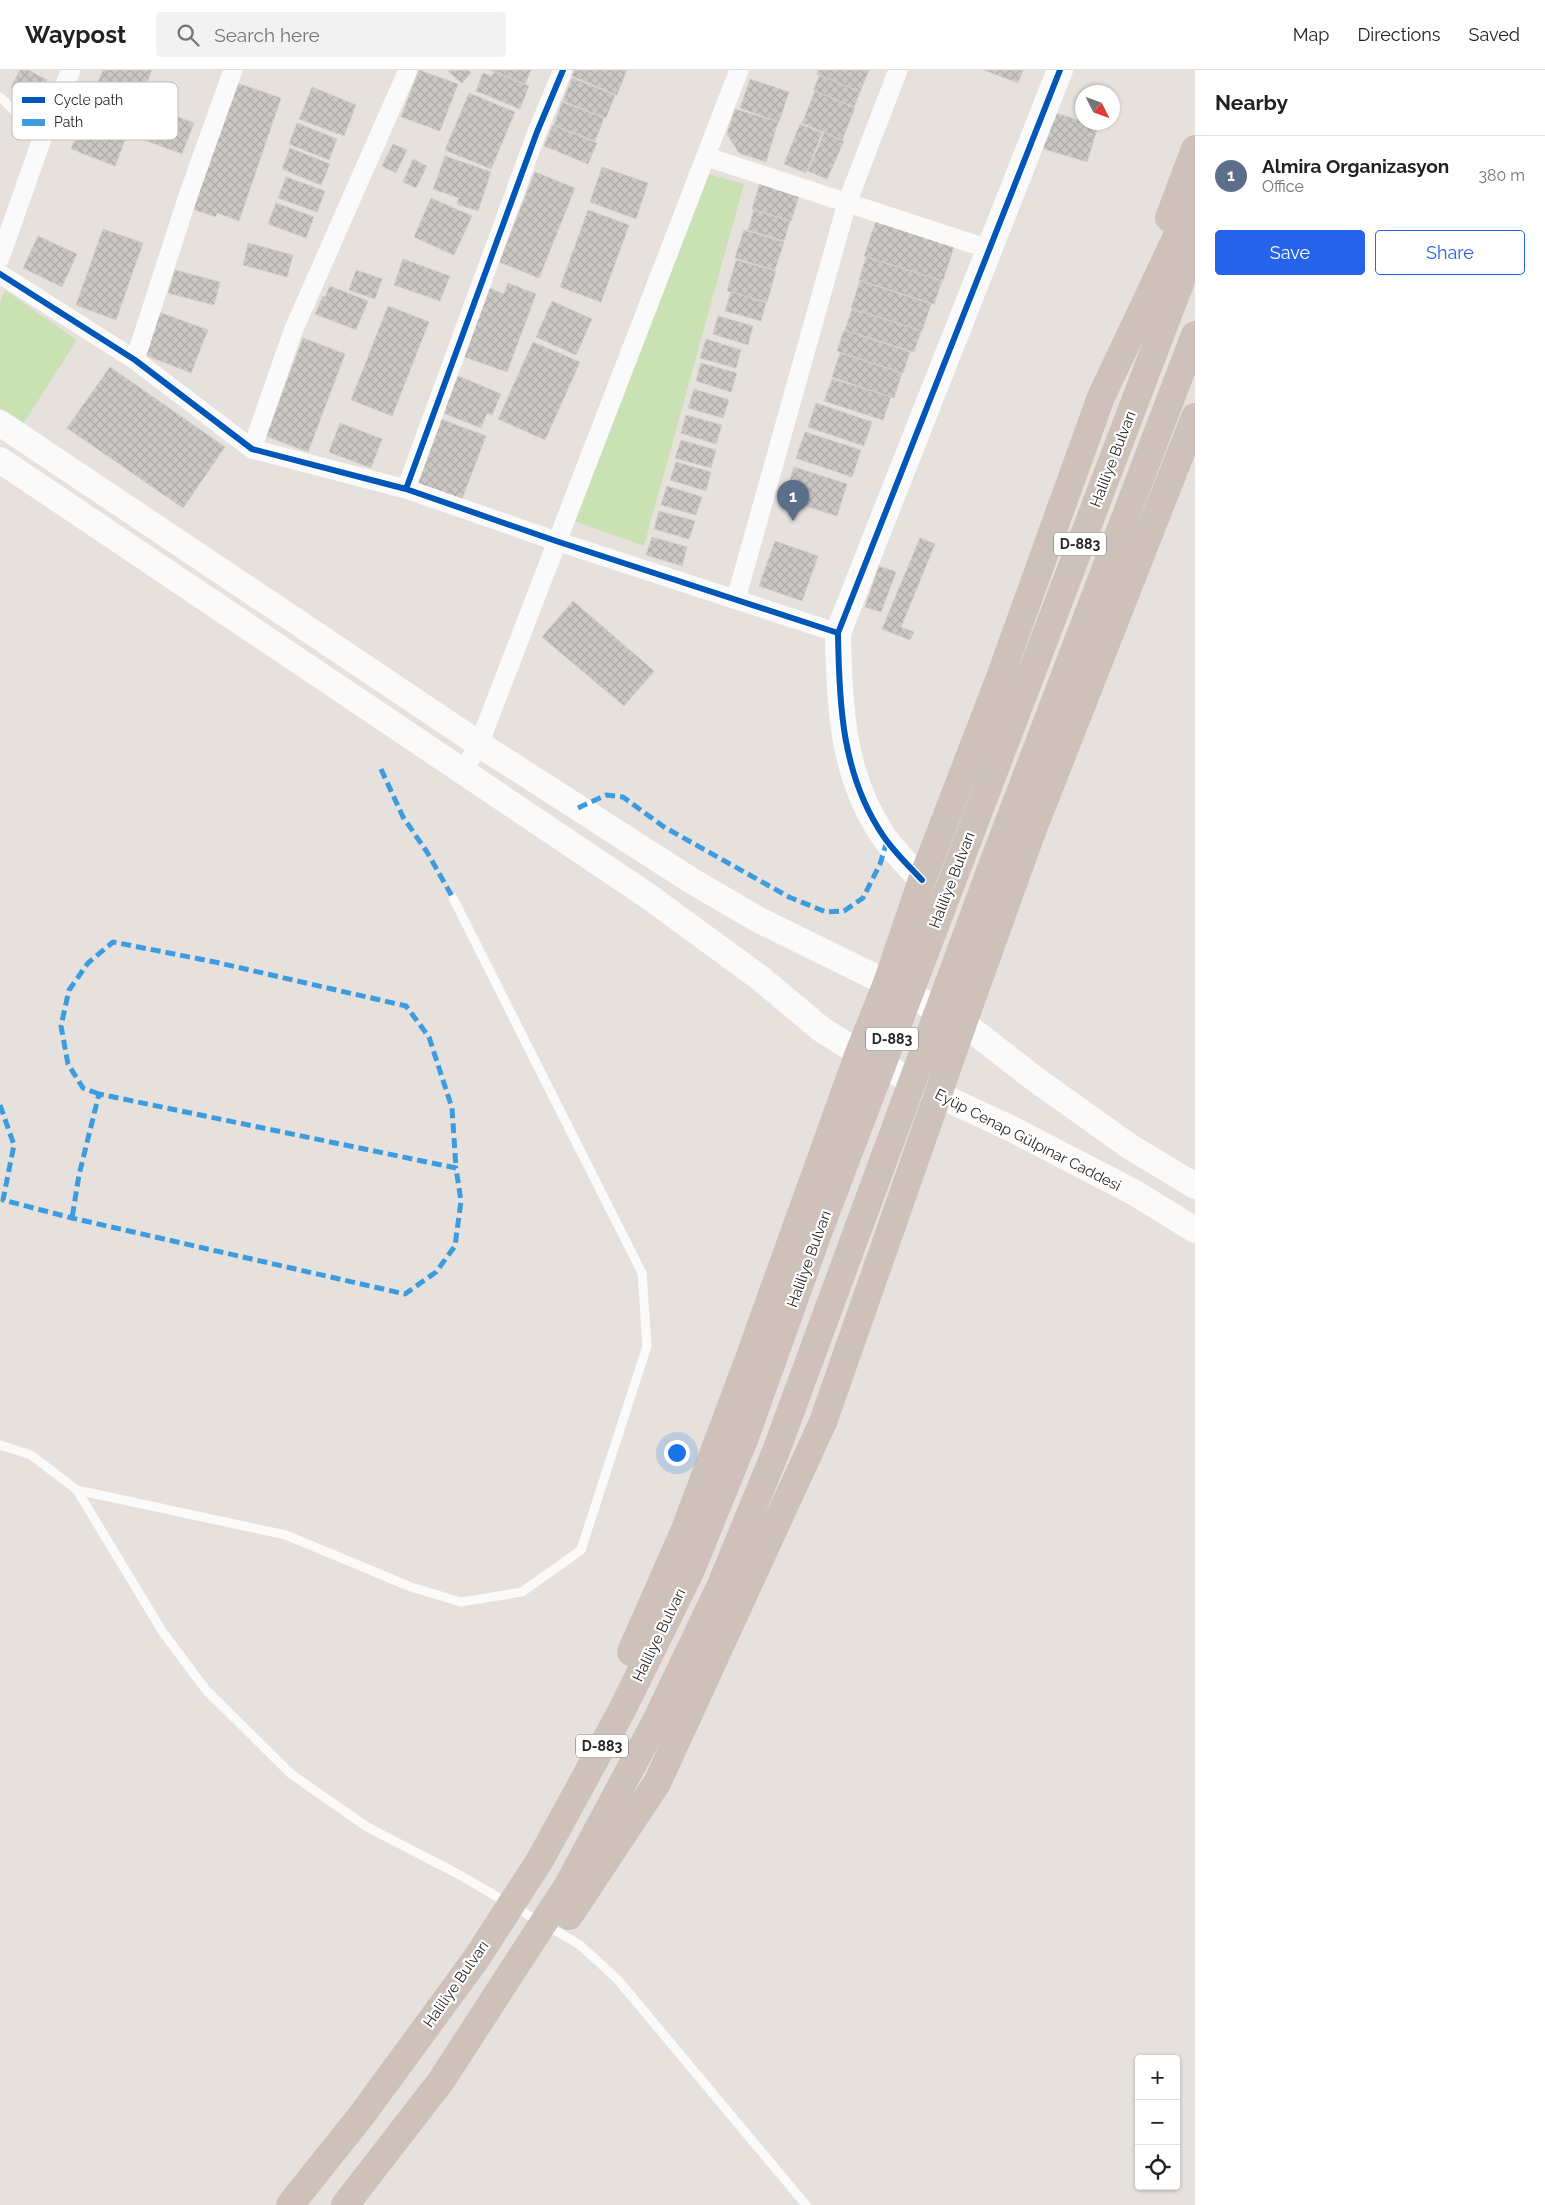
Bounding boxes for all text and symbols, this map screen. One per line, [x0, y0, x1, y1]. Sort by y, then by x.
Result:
search box [156, 12, 506, 57]
text: Waypost [25, 20, 126, 49]
icon: search [174, 21, 202, 49]
text: Search here [214, 24, 320, 46]
text: Map [1293, 24, 1329, 45]
text: Directions [1357, 24, 1441, 45]
text: Saved [1469, 24, 1520, 45]
legend [12, 82, 178, 140]
north arrow [1075, 85, 1120, 130]
text: Nearby [1215, 90, 1288, 115]
text: Cycle path [54, 92, 123, 108]
text: Path [54, 114, 83, 130]
text: Almira Organizasyon [1262, 155, 1449, 177]
text: 1 [1227, 166, 1235, 185]
text: 380 m [1478, 166, 1525, 185]
text: Office [1262, 177, 1304, 196]
button: Save [1215, 230, 1365, 275]
button: Share [1375, 230, 1525, 275]
street label: Haliliye Bulvarı [1086, 408, 1140, 510]
pin: 1 [777, 480, 809, 521]
road number: D-883 [1054, 532, 1106, 556]
street label: Haliliye Bulvarı [925, 829, 979, 931]
road number: D-883 [866, 1028, 918, 1051]
street label: Eyüp Cenap Gülpınar Caddesi [932, 1085, 1124, 1195]
street label: Haliliye Bulvarı [783, 1208, 835, 1310]
your location [664, 1440, 690, 1466]
street label: Haliliye Bulvarı [629, 1585, 689, 1685]
road number: D-883 [576, 1734, 628, 1758]
street label: Haliliye Bulvarı [419, 1937, 493, 2031]
map controls [1135, 2055, 1180, 2190]
button: + [1135, 2055, 1180, 2100]
button: − [1135, 2100, 1180, 2145]
button: locate [1135, 2145, 1180, 2190]

